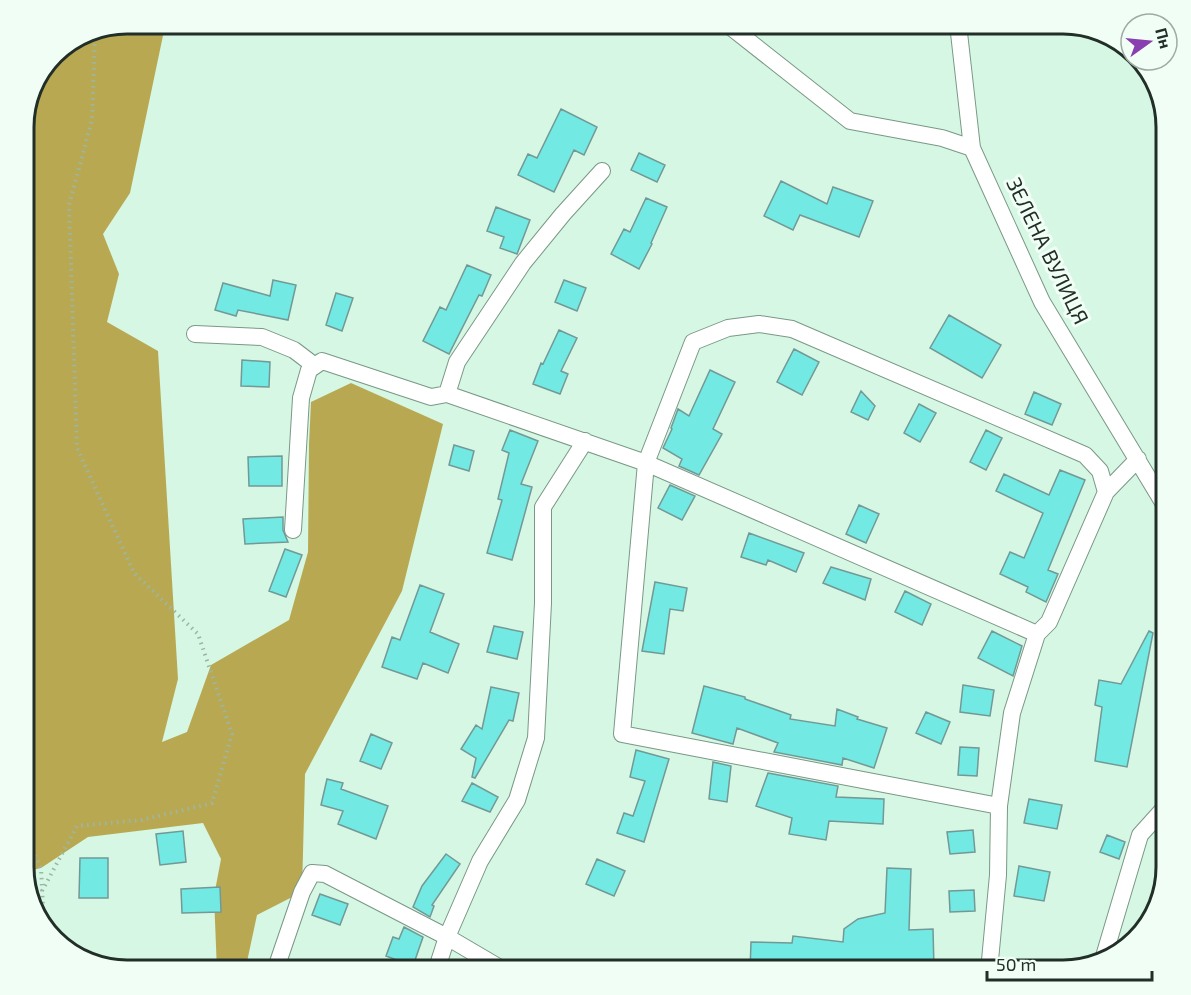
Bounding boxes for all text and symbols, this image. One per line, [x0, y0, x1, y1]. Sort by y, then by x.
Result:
north arrow [1119, 12, 1179, 72]
text: Пн [1152, 25, 1176, 50]
street label: ЗЕЛЕНА ВУЛИЦЯ [1002, 173, 1095, 328]
scale bar [987, 944, 1152, 982]
text: 50 m [996, 953, 1036, 975]

